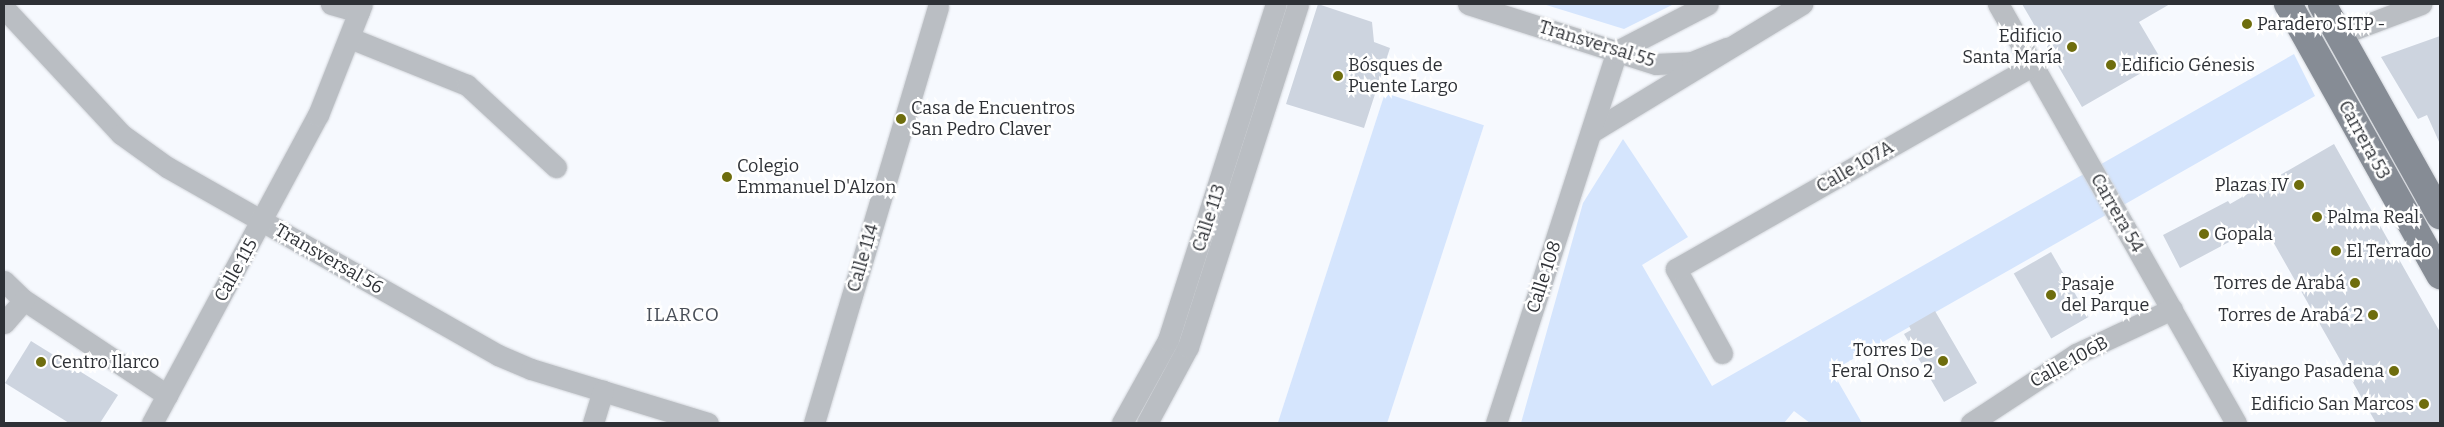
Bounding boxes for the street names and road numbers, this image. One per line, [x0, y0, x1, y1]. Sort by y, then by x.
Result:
street label: Transversal 55 [1536, 16, 1658, 72]
street label: Carrera 53 [2334, 97, 2394, 183]
street label: Calle 107A [1813, 136, 1897, 198]
street label: Carrera 54 [2086, 170, 2148, 256]
street label: Calle 113 [1188, 181, 1230, 255]
street label: Transversal 56 [271, 219, 387, 299]
street label: Calle 114 [843, 221, 883, 295]
street label: Calle 115 [210, 235, 262, 305]
street label: Calle 108 [1522, 238, 1566, 316]
street label: Calle 106B [2026, 332, 2112, 392]

